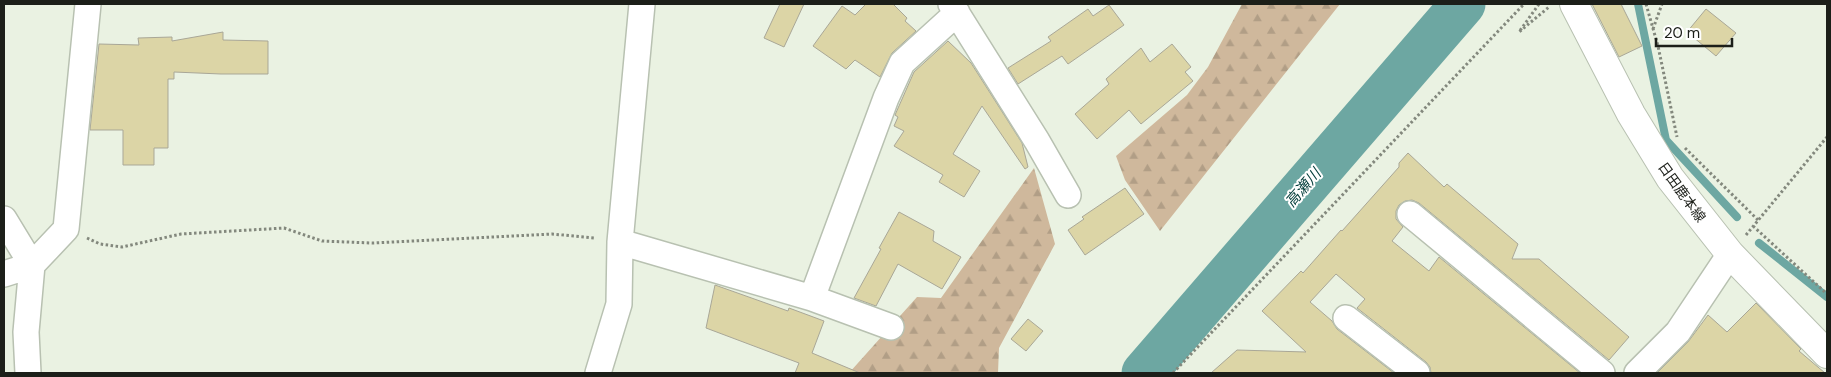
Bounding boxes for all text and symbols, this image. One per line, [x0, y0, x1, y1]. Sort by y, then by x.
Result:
scale bar [1656, 15, 1732, 47]
text: 20 m [1664, 23, 1700, 43]
street label: 日田鹿本線 [1654, 158, 1710, 226]
water label: 高瀬川 [1281, 163, 1327, 212]

